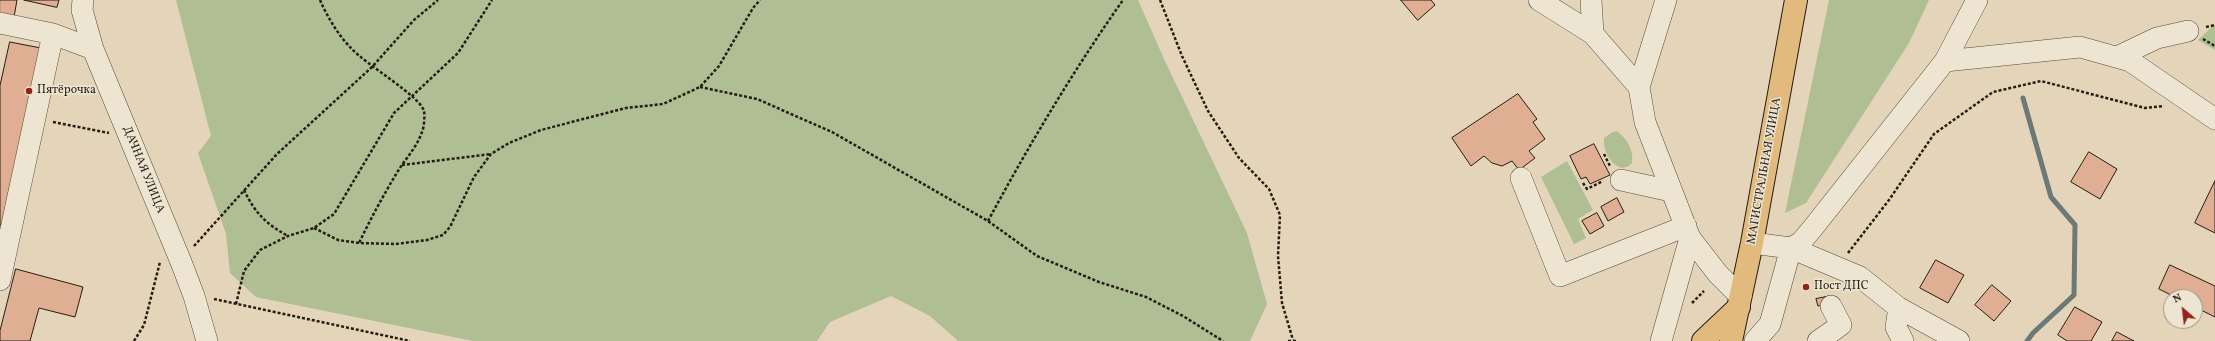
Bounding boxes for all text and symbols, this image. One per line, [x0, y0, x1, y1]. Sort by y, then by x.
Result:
place label: Пятёрочка [37, 84, 96, 98]
marker: Пятёрочка [24, 86, 34, 96]
street label: МАГИСТРАЛЬНАЯ УЛИЦА [1745, 96, 1785, 246]
street label: ДАЧНАЯ УЛИЦА [119, 124, 167, 216]
place label: Пост ДПС [1814, 280, 1869, 294]
marker: Пост ДПС [1801, 282, 1811, 292]
north arrow [2163, 289, 2203, 329]
text: N [2171, 290, 2185, 307]

